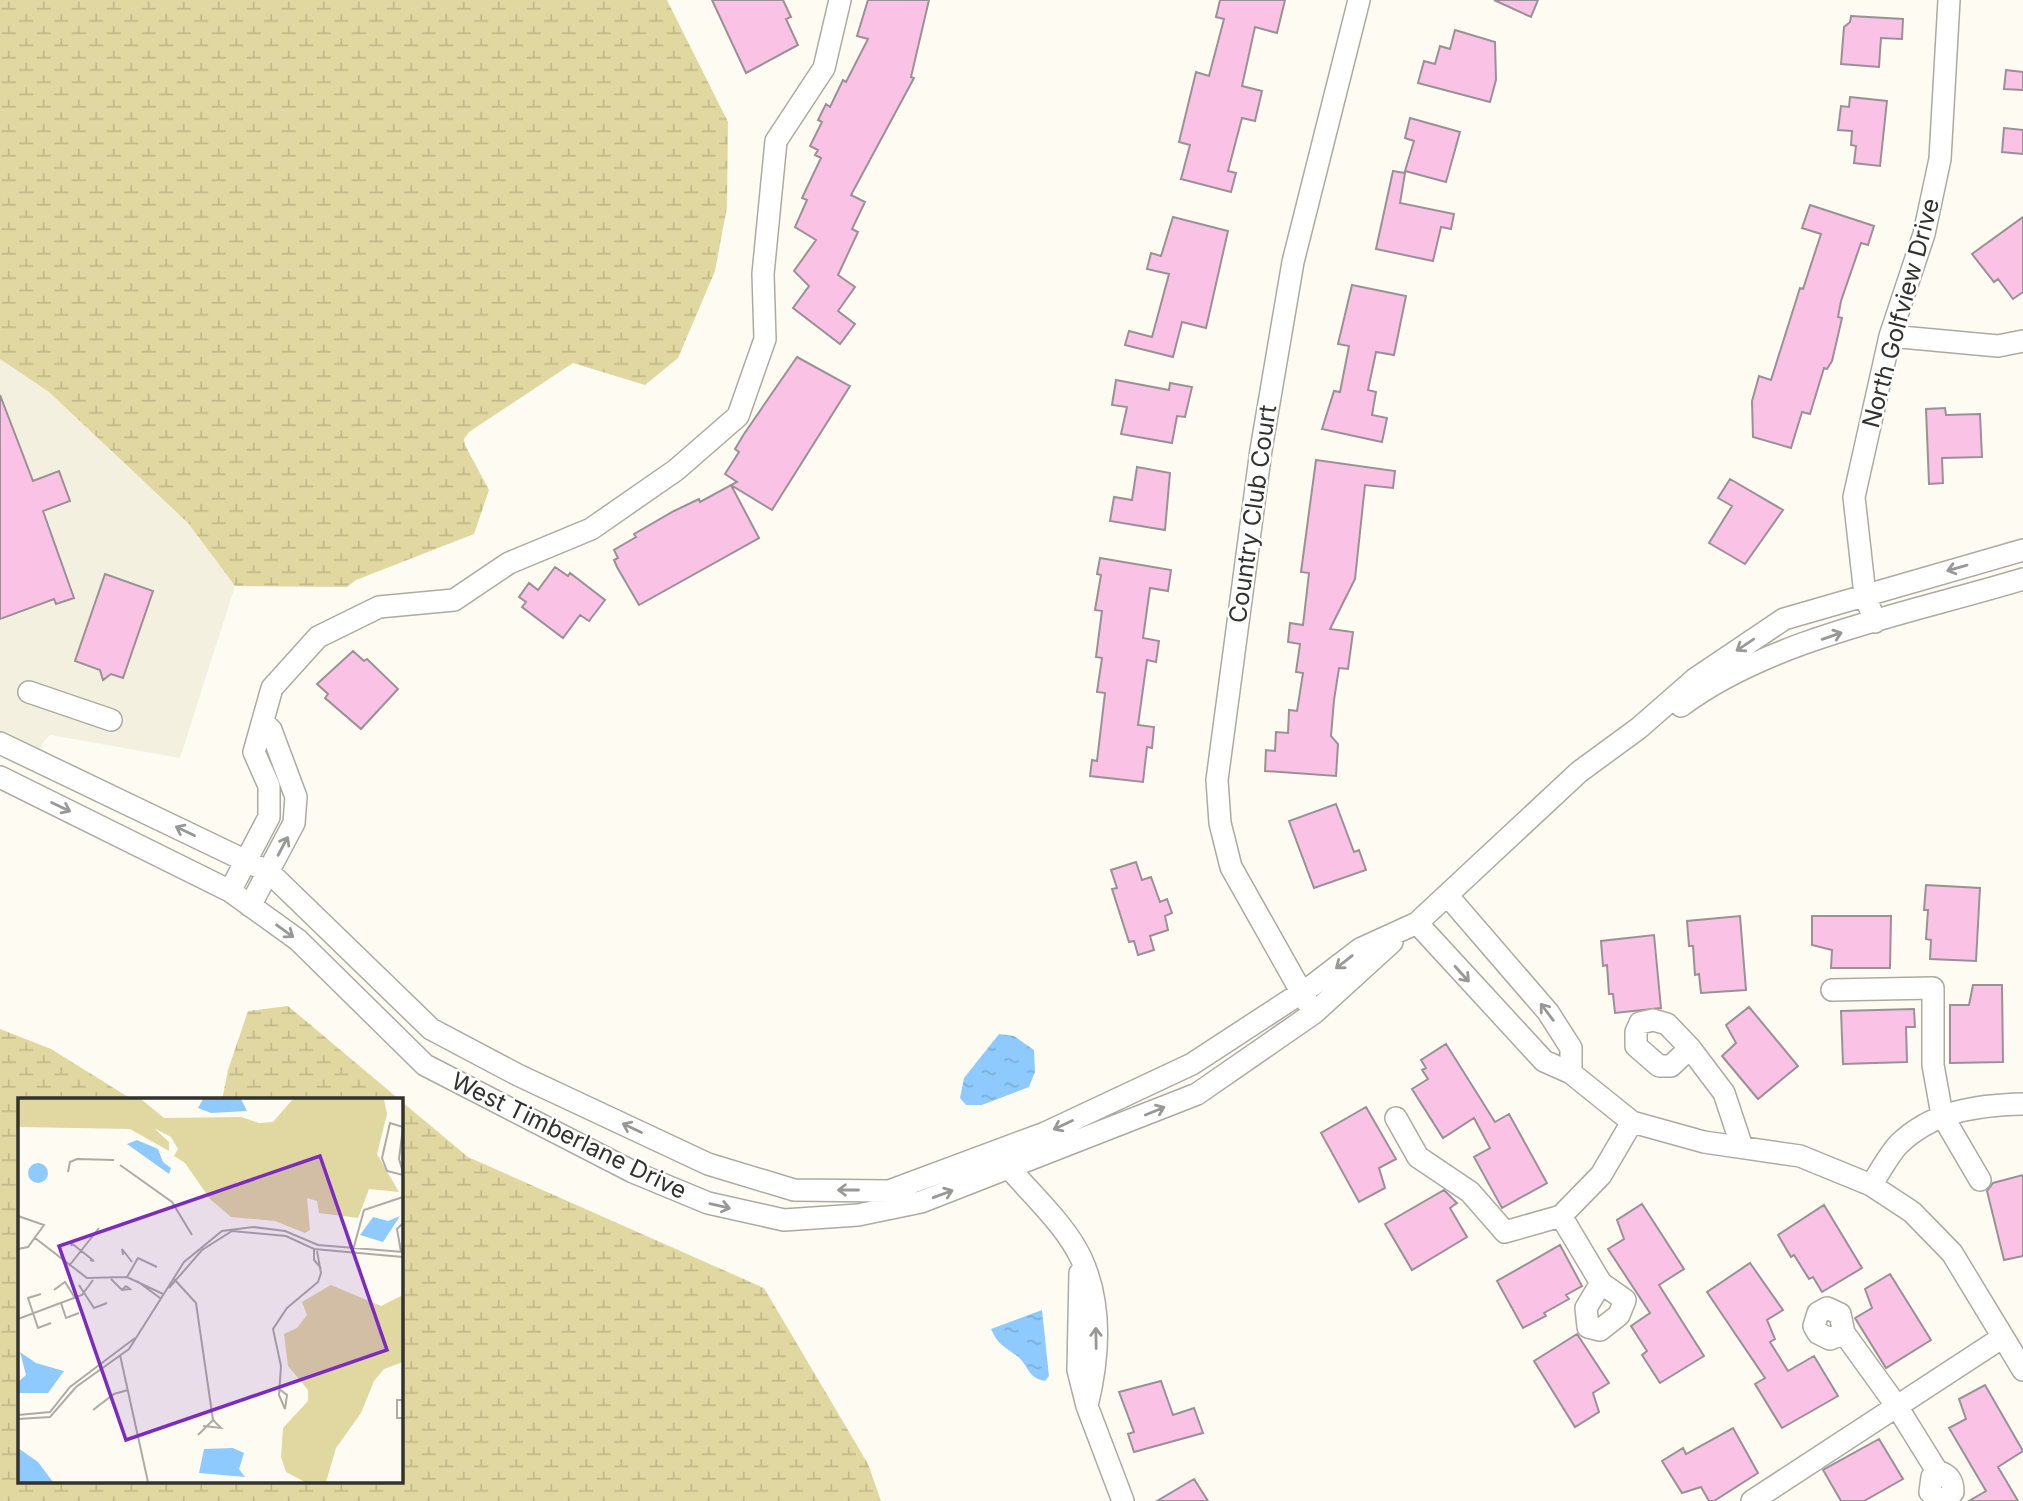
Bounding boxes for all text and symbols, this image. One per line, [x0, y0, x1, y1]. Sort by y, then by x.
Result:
street label: North Golfview Drive [1856, 195, 1945, 431]
street label: Country Club Court [1223, 403, 1282, 625]
one-way arrow [1947, 563, 1969, 576]
one-way arrow [1820, 629, 1842, 641]
one-way arrow [1736, 638, 1755, 652]
one-way arrow [50, 801, 71, 815]
one-way arrow [175, 824, 196, 838]
one-way arrow [277, 836, 290, 857]
one-way arrow [275, 924, 294, 938]
one-way arrow [1335, 954, 1353, 969]
one-way arrow [1454, 965, 1470, 983]
one-way arrow [1540, 1003, 1554, 1022]
street label: West Timberlane Drive [447, 1066, 691, 1205]
inset map [18, 1098, 402, 1484]
one-way arrow [1144, 1104, 1165, 1117]
one-way arrow [1053, 1118, 1074, 1132]
one-way arrow [622, 1121, 643, 1134]
one-way arrow [836, 1184, 859, 1197]
one-way arrow [932, 1187, 954, 1199]
one-way arrow [708, 1199, 731, 1213]
one-way arrow [1089, 1327, 1103, 1350]

